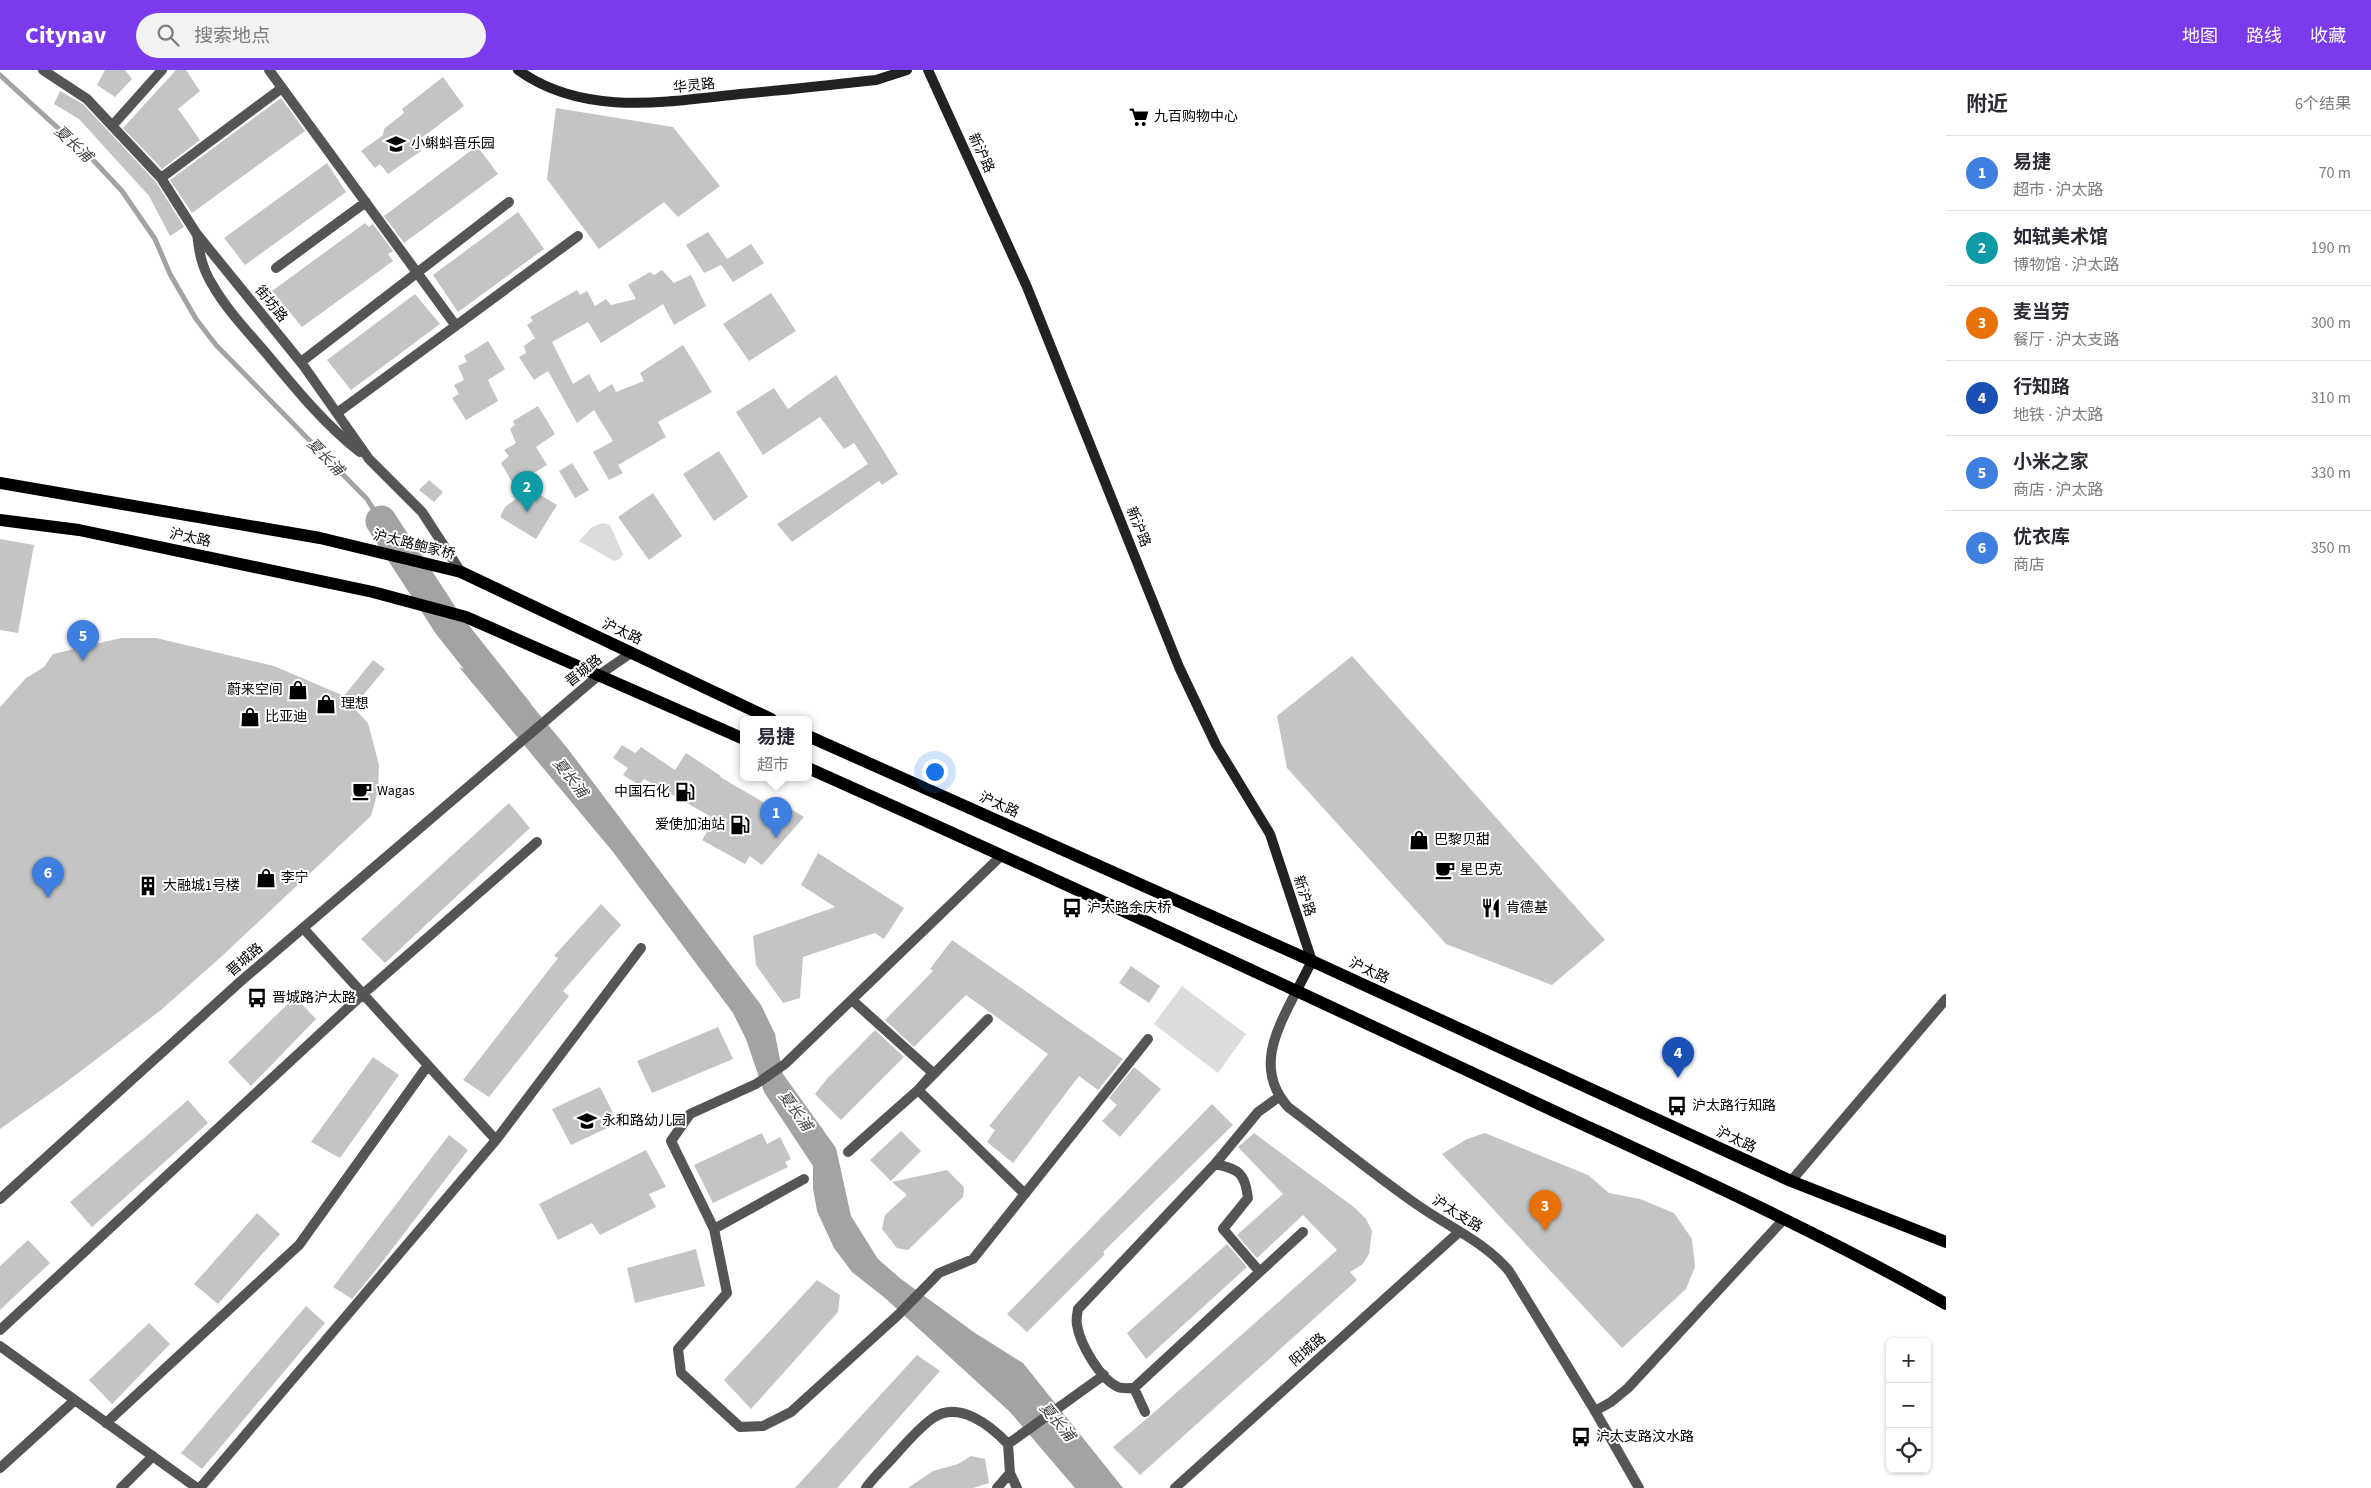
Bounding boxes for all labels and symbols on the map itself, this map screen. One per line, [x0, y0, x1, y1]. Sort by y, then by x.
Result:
street label: 华灵路 [672, 74, 716, 98]
supermarket icon: 九百购物中心 [1128, 106, 1150, 128]
place label: 九百购物中心 [1154, 107, 1238, 127]
water label: 夏长浦 [49, 121, 98, 168]
street label: 新沪路 [963, 130, 999, 176]
school or university icon: 小蝌蚪音乐园 [385, 133, 407, 155]
place label: 小蝌蚪音乐园 [411, 134, 495, 154]
street label: 街坊路 [250, 281, 292, 327]
water label: 夏长浦 [302, 434, 350, 482]
pin: 2 [511, 471, 543, 512]
street label: 新沪路 [1121, 504, 1155, 550]
street label: 沪太路 [167, 524, 213, 552]
street label: 沪太路鲍家桥 [371, 525, 457, 565]
street label: 沪太路 [599, 614, 645, 650]
pin: 5 [67, 620, 99, 661]
street label: 晋城路 [561, 650, 607, 692]
shop icon: 蔚来空间 [287, 679, 309, 701]
place label: 蔚来空间 [227, 680, 283, 700]
shop icon: 理想 [315, 693, 337, 715]
place label: 理想 [341, 694, 369, 714]
shop icon: 比亚迪 [239, 706, 261, 728]
place label: 比亚迪 [265, 707, 307, 727]
water label: 夏长浦 [548, 754, 593, 804]
your location [922, 759, 948, 785]
cafe icon: Wagas [351, 780, 373, 802]
place label: Wagas [377, 781, 415, 801]
fuel station icon: 中国石化 [674, 781, 696, 803]
place label: 中国石化 [614, 782, 670, 802]
street label: 沪太路 [976, 787, 1022, 823]
pin: 1 [760, 797, 792, 838]
fuel station icon: 爱使加油站 [729, 814, 751, 836]
place label: 爱使加油站 [655, 815, 725, 835]
shop icon: 巴黎贝甜 [1408, 829, 1430, 851]
place label: 巴黎贝甜 [1434, 830, 1490, 850]
pin: 6 [32, 857, 64, 898]
cafe icon: 星巴克 [1434, 859, 1456, 881]
place label: 星巴克 [1460, 860, 1502, 880]
shop icon: 李宁 [255, 867, 277, 889]
place label: 李宁 [281, 868, 309, 888]
street label: 新沪路 [1288, 873, 1320, 919]
building icon: 大融城1号楼 [137, 875, 159, 897]
place label: 大融城1号楼 [163, 876, 240, 896]
bus stop icon: 沪太路余庆桥 [1061, 897, 1083, 919]
restaurant icon: 肯德基 [1480, 897, 1502, 919]
place label: 沪太路余庆桥 [1087, 898, 1171, 918]
place label: 肯德基 [1506, 898, 1548, 918]
street label: 晋城路 [223, 939, 267, 981]
street label: 沪太路 [1346, 953, 1392, 989]
bus stop icon: 晋城路沪太路 [246, 987, 268, 1009]
place label: 晋城路沪太路 [272, 988, 356, 1008]
pin: 4 [1662, 1037, 1694, 1078]
water label: 夏长浦 [773, 1087, 818, 1137]
bus stop icon: 沪太路行知路 [1666, 1095, 1688, 1117]
place label: 沪太路行知路 [1692, 1096, 1776, 1116]
school or university icon: 永和路幼儿园 [576, 1110, 598, 1132]
place label: 永和路幼儿园 [602, 1111, 686, 1131]
street label: 沪太路 [1713, 1122, 1759, 1158]
pin: 3 [1529, 1190, 1561, 1231]
street label: 沪太支路 [1428, 1191, 1486, 1237]
street label: 阳城路 [1286, 1329, 1330, 1371]
water label: 夏长浦 [1034, 1398, 1081, 1448]
bus stop icon: 沪太支路汶水路 [1570, 1426, 1592, 1448]
place label: 沪太支路汶水路 [1596, 1427, 1694, 1447]

